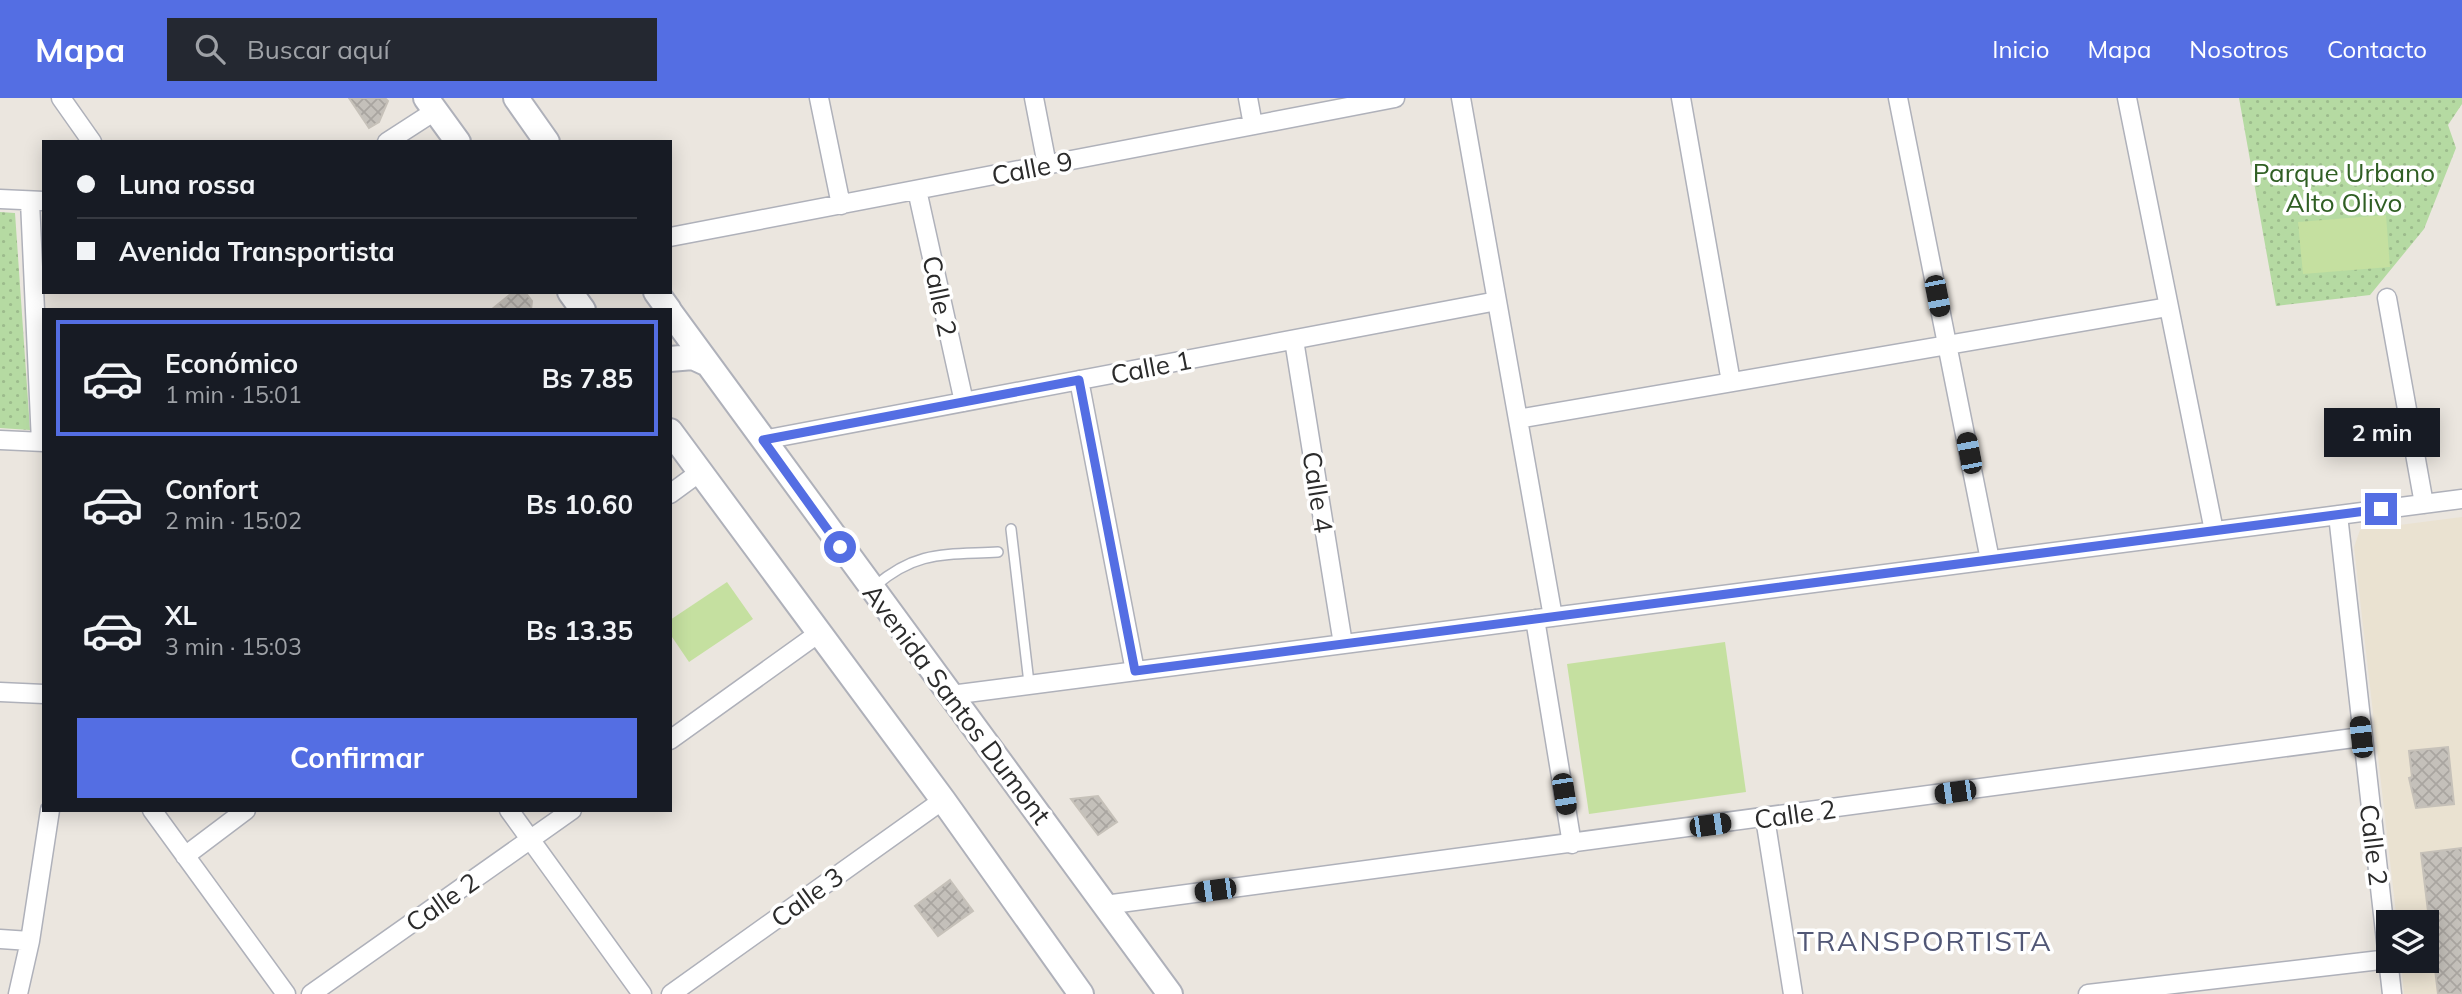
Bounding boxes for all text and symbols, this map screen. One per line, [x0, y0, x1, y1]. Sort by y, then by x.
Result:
search box [167, 18, 657, 81]
text: Mapa [35, 29, 125, 70]
icon: search [191, 30, 229, 68]
text: Buscar aquí [247, 33, 390, 66]
text: Inicio [1992, 34, 2049, 64]
text: Mapa [2087, 34, 2151, 64]
text: Nosotros [2189, 34, 2289, 64]
text: Contacto [2327, 34, 2427, 64]
street label: Calle 9 [989, 144, 1075, 192]
park label: Parque Urbano Alto Olivo [2253, 156, 2435, 219]
text: Luna rossa [119, 168, 255, 201]
text: Avenida Transportista [119, 235, 395, 268]
street label: Calle 2 [915, 253, 965, 339]
car [1923, 273, 1952, 319]
street label: Calle 1 [1108, 343, 1194, 391]
icon: car [81, 347, 144, 410]
text: Económico [165, 347, 298, 380]
text: Bs 7.85 [542, 362, 633, 395]
text: 1 min · 15:01 [165, 380, 302, 409]
callout: 2 min [2323, 408, 2439, 456]
text: 2 min [2352, 418, 2412, 447]
car [1955, 430, 1984, 476]
street label: Calle 4 [1295, 449, 1341, 535]
icon: car [81, 473, 144, 536]
text: Confort [165, 473, 258, 506]
text: Bs 10.60 [526, 488, 633, 521]
route end [2365, 493, 2397, 525]
text: 2 min · 15:02 [165, 506, 302, 535]
route start [824, 531, 856, 563]
street label: Avenida Santos Dumont [856, 577, 1058, 831]
icon: car [81, 599, 144, 662]
text: XL [165, 599, 197, 632]
text: Bs 13.35 [526, 614, 633, 647]
text: 3 min · 15:03 [165, 632, 302, 661]
car [2349, 715, 2374, 759]
button: Confirmar [77, 718, 637, 798]
car [1551, 772, 1578, 816]
car [1933, 779, 1978, 805]
street label: Calle 2 [1752, 792, 1838, 836]
street label: Calle 2 [2353, 802, 2395, 888]
car [1688, 812, 1733, 838]
street label: Calle 3 [764, 860, 850, 934]
street label: Calle 2 [399, 865, 485, 939]
car [1193, 877, 1238, 903]
map controls [2376, 910, 2439, 973]
button: layers [2376, 910, 2439, 973]
district label: TRANSPORTISTA [1797, 923, 2053, 958]

